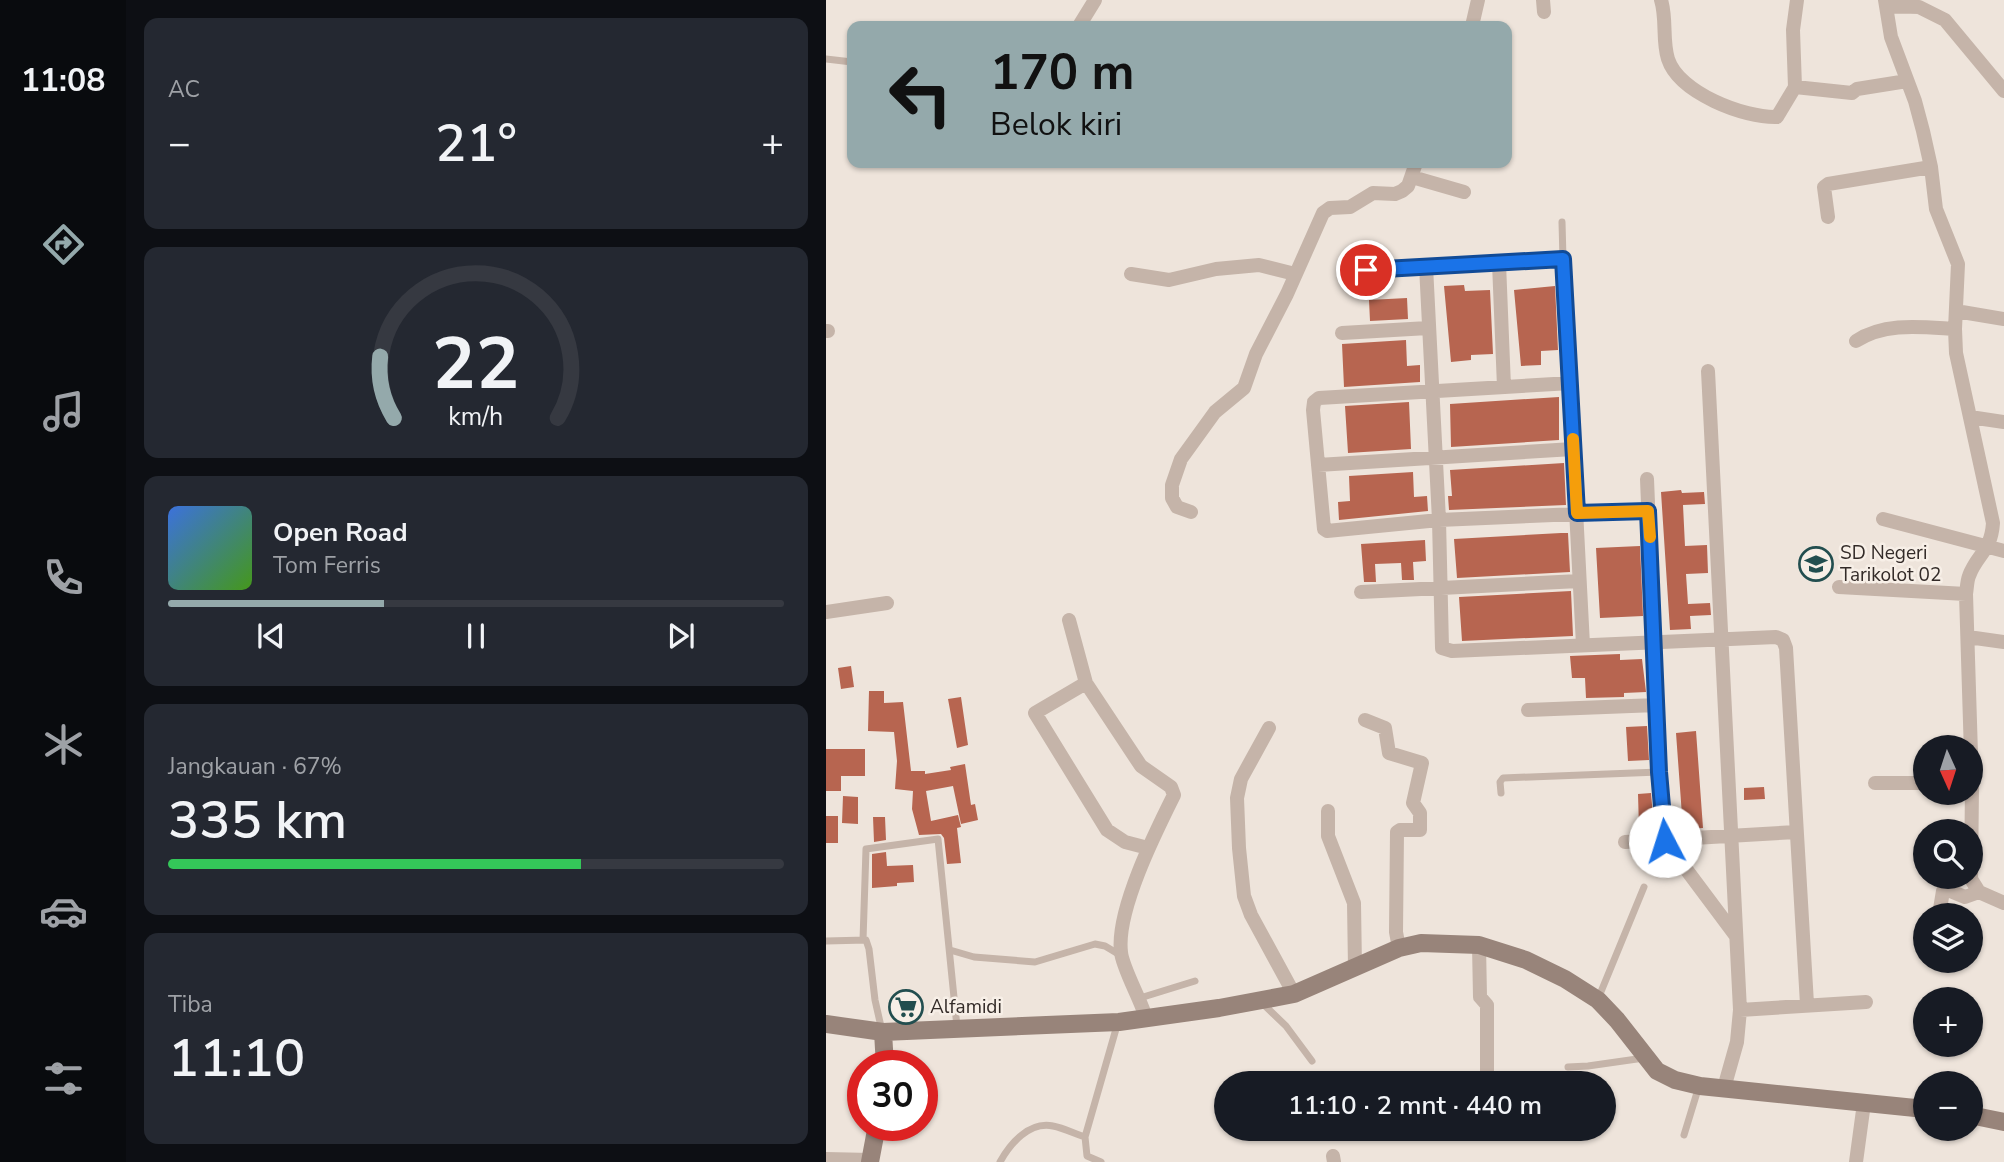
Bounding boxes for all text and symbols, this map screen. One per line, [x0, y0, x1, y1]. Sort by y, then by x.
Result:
text: 170 m [990, 39, 1134, 106]
icon: left [875, 49, 966, 140]
text: 11:08 [21, 59, 105, 102]
text: AC [168, 74, 200, 105]
text: Belok kiri [990, 103, 1122, 146]
text: 21° [435, 108, 517, 179]
text: − [168, 118, 191, 169]
text: + [761, 118, 784, 169]
icon: directions [39, 220, 88, 269]
pin [1336, 240, 1396, 300]
icon: arrive [1347, 251, 1385, 289]
text: 22 [432, 315, 520, 415]
icon: music [39, 387, 88, 436]
text: km/h [448, 400, 504, 434]
text: Open Road [273, 515, 408, 550]
place label: SD Negeri Tarikolot 02 [1840, 540, 1941, 588]
school or university icon: SD Negeri Tarikolot 02 [1797, 545, 1835, 583]
text: Tom Ferris [273, 550, 381, 581]
icon: phone [39, 553, 88, 602]
icon: previous [252, 617, 290, 655]
icon: pause [457, 617, 495, 655]
icon: next [662, 617, 700, 655]
icon: climate [39, 720, 88, 769]
north arrow [1913, 735, 1983, 805]
map controls [1913, 735, 1983, 1141]
text: Jangkauan · 67% [168, 751, 342, 782]
text: 335 km [168, 785, 347, 856]
position arrow [1628, 804, 1702, 878]
button: search [1913, 819, 1983, 889]
icon: car [39, 887, 88, 936]
button: layers [1913, 903, 1983, 973]
button: + [1913, 987, 1983, 1057]
supermarket icon: Alfamidi [887, 988, 925, 1026]
text: Tiba [168, 989, 213, 1020]
place label: Alfamidi [930, 994, 1002, 1020]
text: 11:10 [168, 1023, 305, 1094]
speed limit sign: 30 [847, 1050, 938, 1141]
icon: filters [39, 1054, 88, 1103]
button: − [1913, 1071, 1983, 1141]
text: 11:10 · 2 mnt · 440 m [1288, 1088, 1542, 1123]

